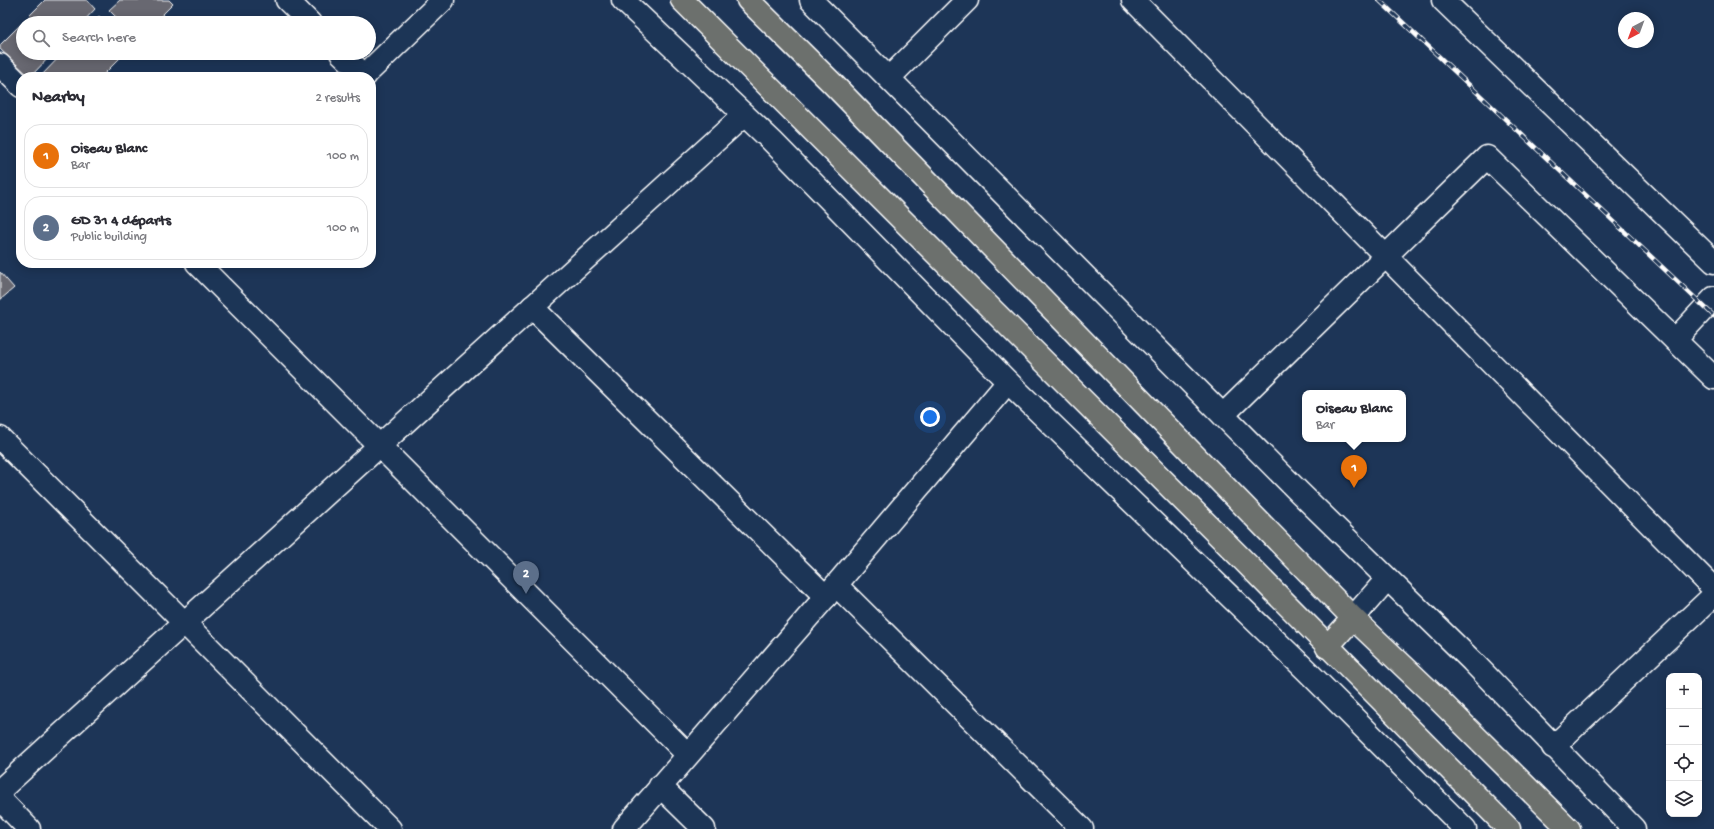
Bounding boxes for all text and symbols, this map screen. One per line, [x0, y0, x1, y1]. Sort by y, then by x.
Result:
north arrow [1618, 12, 1654, 48]
search box [16, 16, 376, 60]
icon: search [30, 27, 52, 49]
text: Search here [62, 29, 136, 47]
text: Nearby [32, 88, 85, 108]
text: 2 results [315, 91, 360, 106]
text: Oiseau Blanc [71, 140, 147, 158]
text: 1 [43, 149, 49, 164]
text: 100 m [327, 149, 359, 164]
text: Bar [71, 158, 89, 173]
text: GD 31 4 départs [71, 212, 171, 230]
text: 2 [43, 221, 49, 236]
text: 100 m [327, 221, 359, 236]
text: Public building [71, 230, 147, 245]
popup [1302, 390, 1406, 442]
text: Oiseau Blanc [1316, 400, 1392, 418]
your location [920, 407, 940, 427]
text: Bar [1316, 418, 1334, 433]
pin: 1 [1341, 455, 1367, 488]
pin: 2 [513, 561, 539, 594]
map controls [1666, 673, 1702, 817]
button: + [1666, 673, 1702, 709]
button: − [1666, 709, 1702, 745]
button: locate [1666, 745, 1702, 781]
button: layers [1666, 781, 1702, 817]

